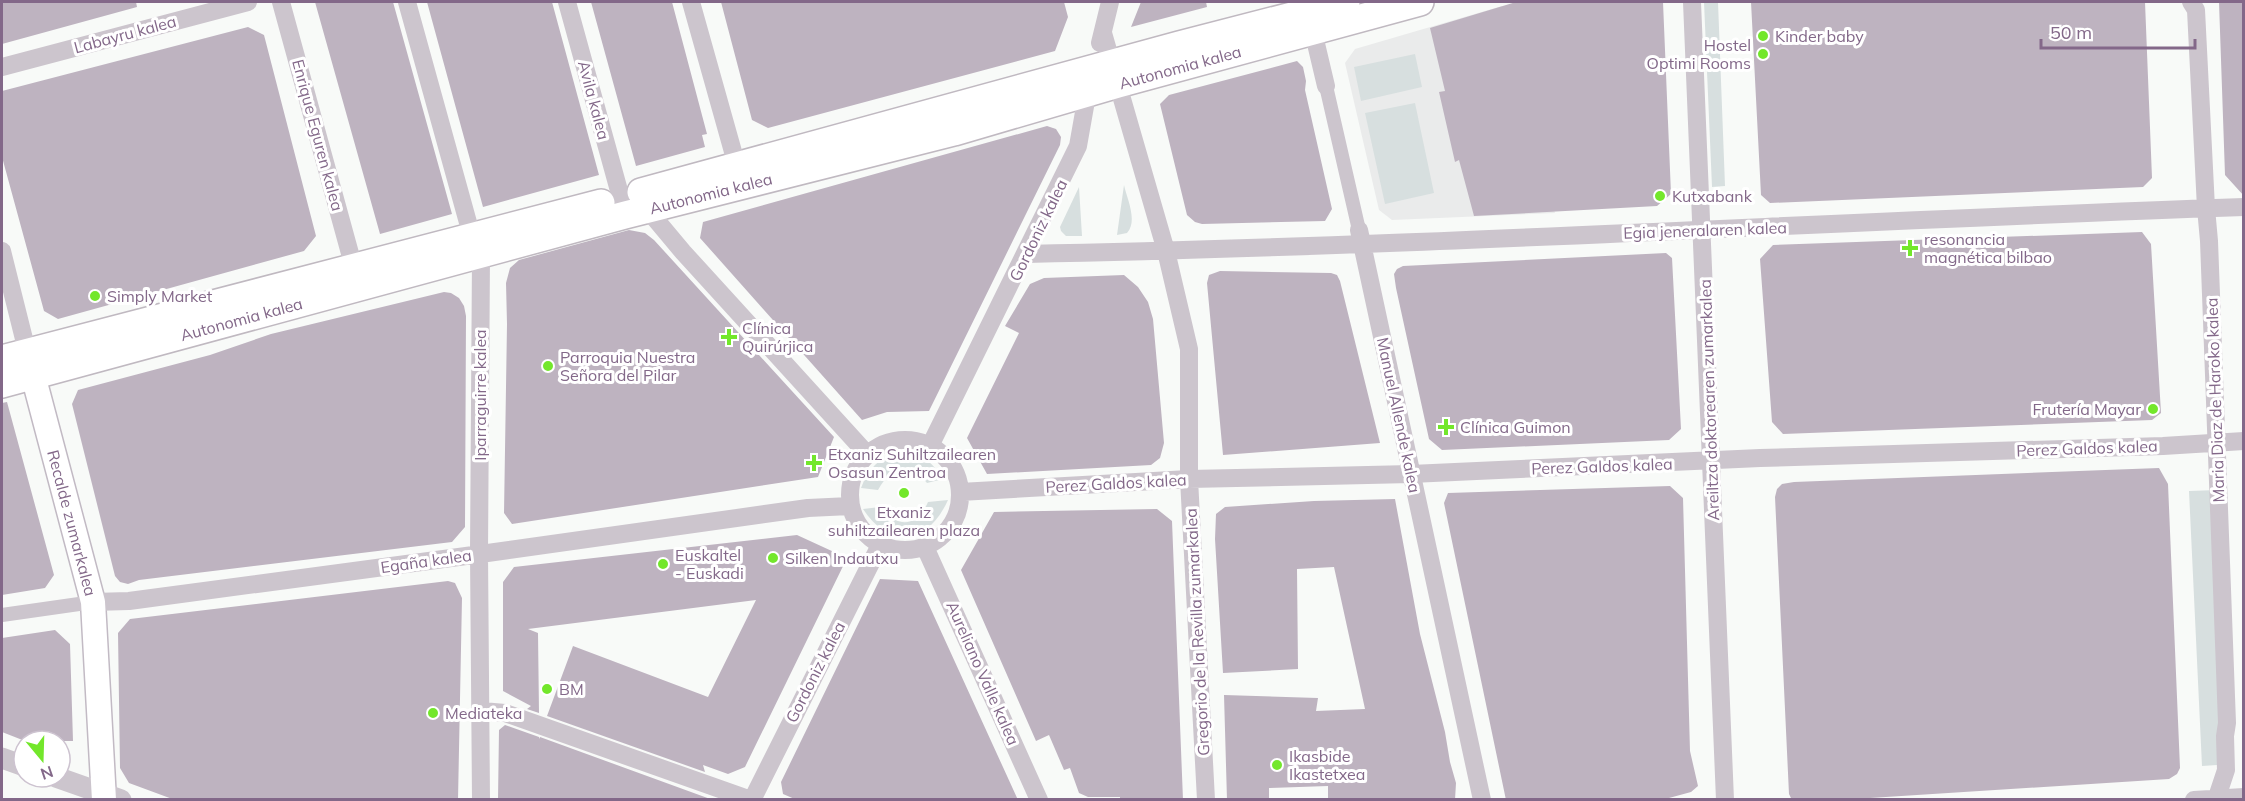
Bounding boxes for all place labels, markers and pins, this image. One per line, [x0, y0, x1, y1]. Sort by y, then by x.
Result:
place label: Kinder baby [1775, 26, 1864, 46]
marker: Kinder baby [1756, 29, 1770, 43]
place label: Hostel Optimi Rooms [1647, 35, 1751, 73]
marker: Hostel Optimi Rooms [1756, 47, 1770, 61]
place label: Kutxabank [1672, 186, 1753, 206]
marker: Kutxabank [1653, 189, 1667, 203]
place label: resonancia magnética bilbao [1924, 229, 2052, 267]
marker: resonancia magnética bilbao [1901, 239, 1919, 257]
place label: Simply Market [107, 286, 213, 306]
marker: Simply Market [88, 289, 102, 303]
place label: Clínica Quirúrjica [742, 318, 813, 356]
marker: Clínica Quirúrjica [720, 328, 738, 346]
place label: Parroquia Nuestra Señora del Pilar [560, 347, 695, 385]
marker: Parroquia Nuestra Señora del Pilar [541, 359, 555, 373]
place label: Frutería Mayar [2033, 399, 2141, 419]
marker: Frutería Mayar [2146, 402, 2160, 416]
place label: Clínica Guimon [1460, 417, 1571, 437]
marker: Clínica Guimon [1437, 418, 1455, 436]
place label: Etxaniz Suhiltzailearen Osasun Zentroa [828, 444, 996, 482]
marker: Etxaniz Suhiltzailearen Osasun Zentroa [805, 454, 823, 472]
marker: Etxaniz suhiltzailearen plaza [897, 486, 911, 500]
place label: Etxaniz suhiltzailearen plaza [828, 502, 980, 540]
place label: Euskaltel - Euskadi [675, 545, 744, 583]
place label: Silken Indautxu [785, 548, 898, 568]
marker: Silken Indautxu [766, 551, 780, 565]
marker: Euskaltel - Euskadi [656, 557, 670, 571]
place label: BM [559, 679, 584, 699]
marker: BM [540, 682, 554, 696]
place label: Mediateka [445, 703, 522, 723]
marker: Mediateka [426, 706, 440, 720]
place label: Ikasbide Ikastetxea [1289, 746, 1365, 784]
marker: Ikasbide Ikastetxea [1270, 758, 1284, 772]

